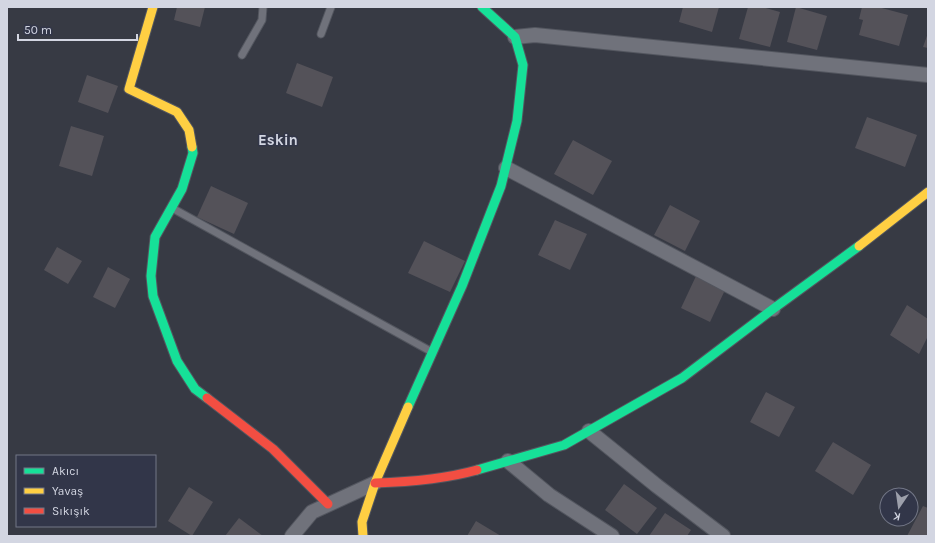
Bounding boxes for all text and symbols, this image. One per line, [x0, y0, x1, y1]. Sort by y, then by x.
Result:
scale bar [18, 16, 137, 42]
text: 50 m [24, 23, 52, 37]
district label: Eskin [258, 131, 298, 149]
legend [16, 455, 156, 527]
text: Akıcı [52, 464, 79, 478]
text: Yavaş [52, 484, 83, 498]
north arrow [879, 487, 919, 527]
text: Sıkışık [52, 504, 90, 518]
text: K [891, 509, 902, 523]

